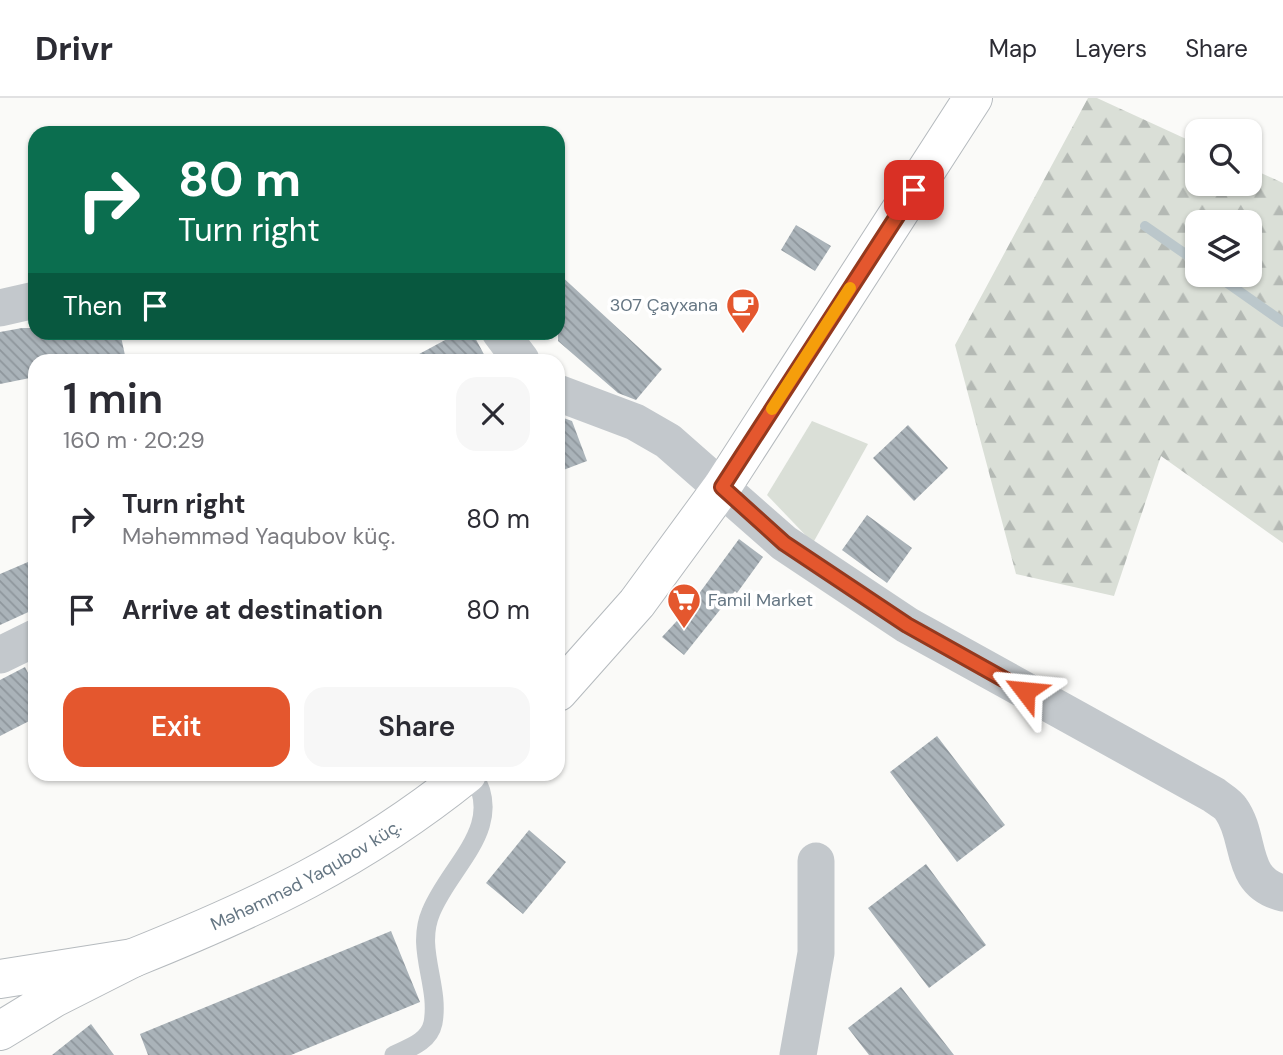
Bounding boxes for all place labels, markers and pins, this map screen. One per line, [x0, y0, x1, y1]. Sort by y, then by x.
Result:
pin [884, 160, 944, 220]
cafe icon: 307 Çayxana [724, 286, 762, 335]
place label: 307 Çayxana [610, 293, 718, 317]
supermarket icon: Famil Market [665, 581, 703, 630]
place label: Famil Market [708, 588, 813, 612]

